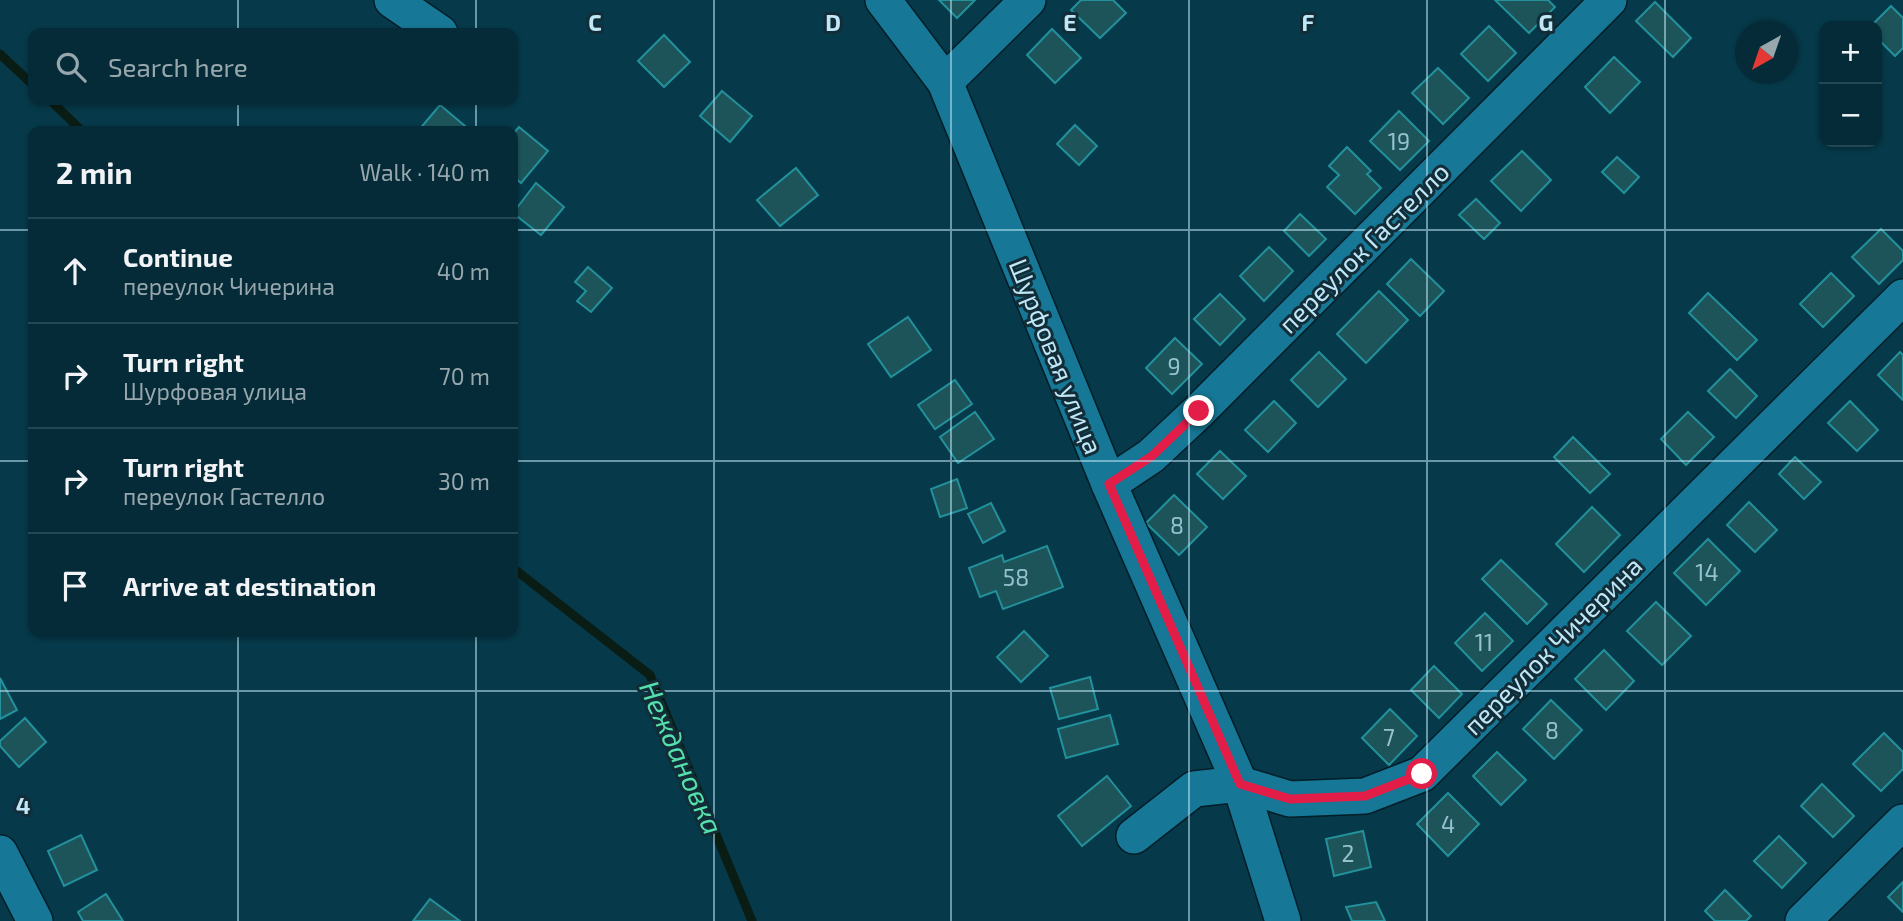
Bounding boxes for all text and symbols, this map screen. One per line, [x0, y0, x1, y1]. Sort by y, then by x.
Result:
text: C [588, 8, 602, 36]
text: D [825, 8, 841, 36]
text: E [1063, 8, 1077, 36]
text: F [1302, 8, 1315, 36]
text: G [1539, 8, 1553, 36]
north arrow [1735, 21, 1798, 84]
map controls [1819, 21, 1882, 147]
button: + [1819, 21, 1882, 84]
search box [28, 28, 518, 105]
icon: search [52, 48, 90, 86]
text: Search here [108, 51, 248, 82]
button: − [1819, 84, 1882, 147]
house number: 19 [1388, 127, 1410, 155]
text: 2 min [56, 154, 133, 190]
street label: переулок Гастелло [1271, 155, 1455, 339]
text: Walk · 140 m [359, 158, 490, 186]
text: Continue [123, 241, 233, 272]
icon: ahead [56, 252, 94, 290]
street label: Шурфовая улица [1003, 254, 1110, 459]
text: 40 m [437, 257, 490, 285]
text: переулок Чичерина [123, 272, 335, 300]
text: Turn right [123, 346, 244, 377]
house number: 9 [1167, 352, 1181, 380]
icon: right [56, 357, 94, 395]
text: 70 m [439, 362, 490, 390]
text: Шурфовая улица [123, 377, 307, 405]
route end [1183, 395, 1214, 426]
text: Turn right [123, 451, 244, 482]
icon: right [56, 462, 94, 500]
text: 30 m [438, 467, 490, 495]
text: переулок Гастелло [123, 482, 325, 510]
house number: 8 [1170, 511, 1184, 539]
street label: переулок Чичерина [1456, 549, 1648, 741]
house number: 14 [1695, 558, 1719, 586]
house number: 58 [1003, 563, 1029, 591]
icon: arrive [56, 567, 94, 605]
text: Arrive at destination [123, 570, 376, 601]
house number: 11 [1475, 628, 1493, 656]
water label: Неждановка [633, 675, 731, 839]
house number: 8 [1545, 716, 1559, 744]
house number: 7 [1383, 723, 1395, 751]
route start [1406, 758, 1437, 789]
text: 4 [16, 791, 30, 819]
house number: 4 [1441, 810, 1455, 838]
house number: 2 [1342, 839, 1354, 867]

